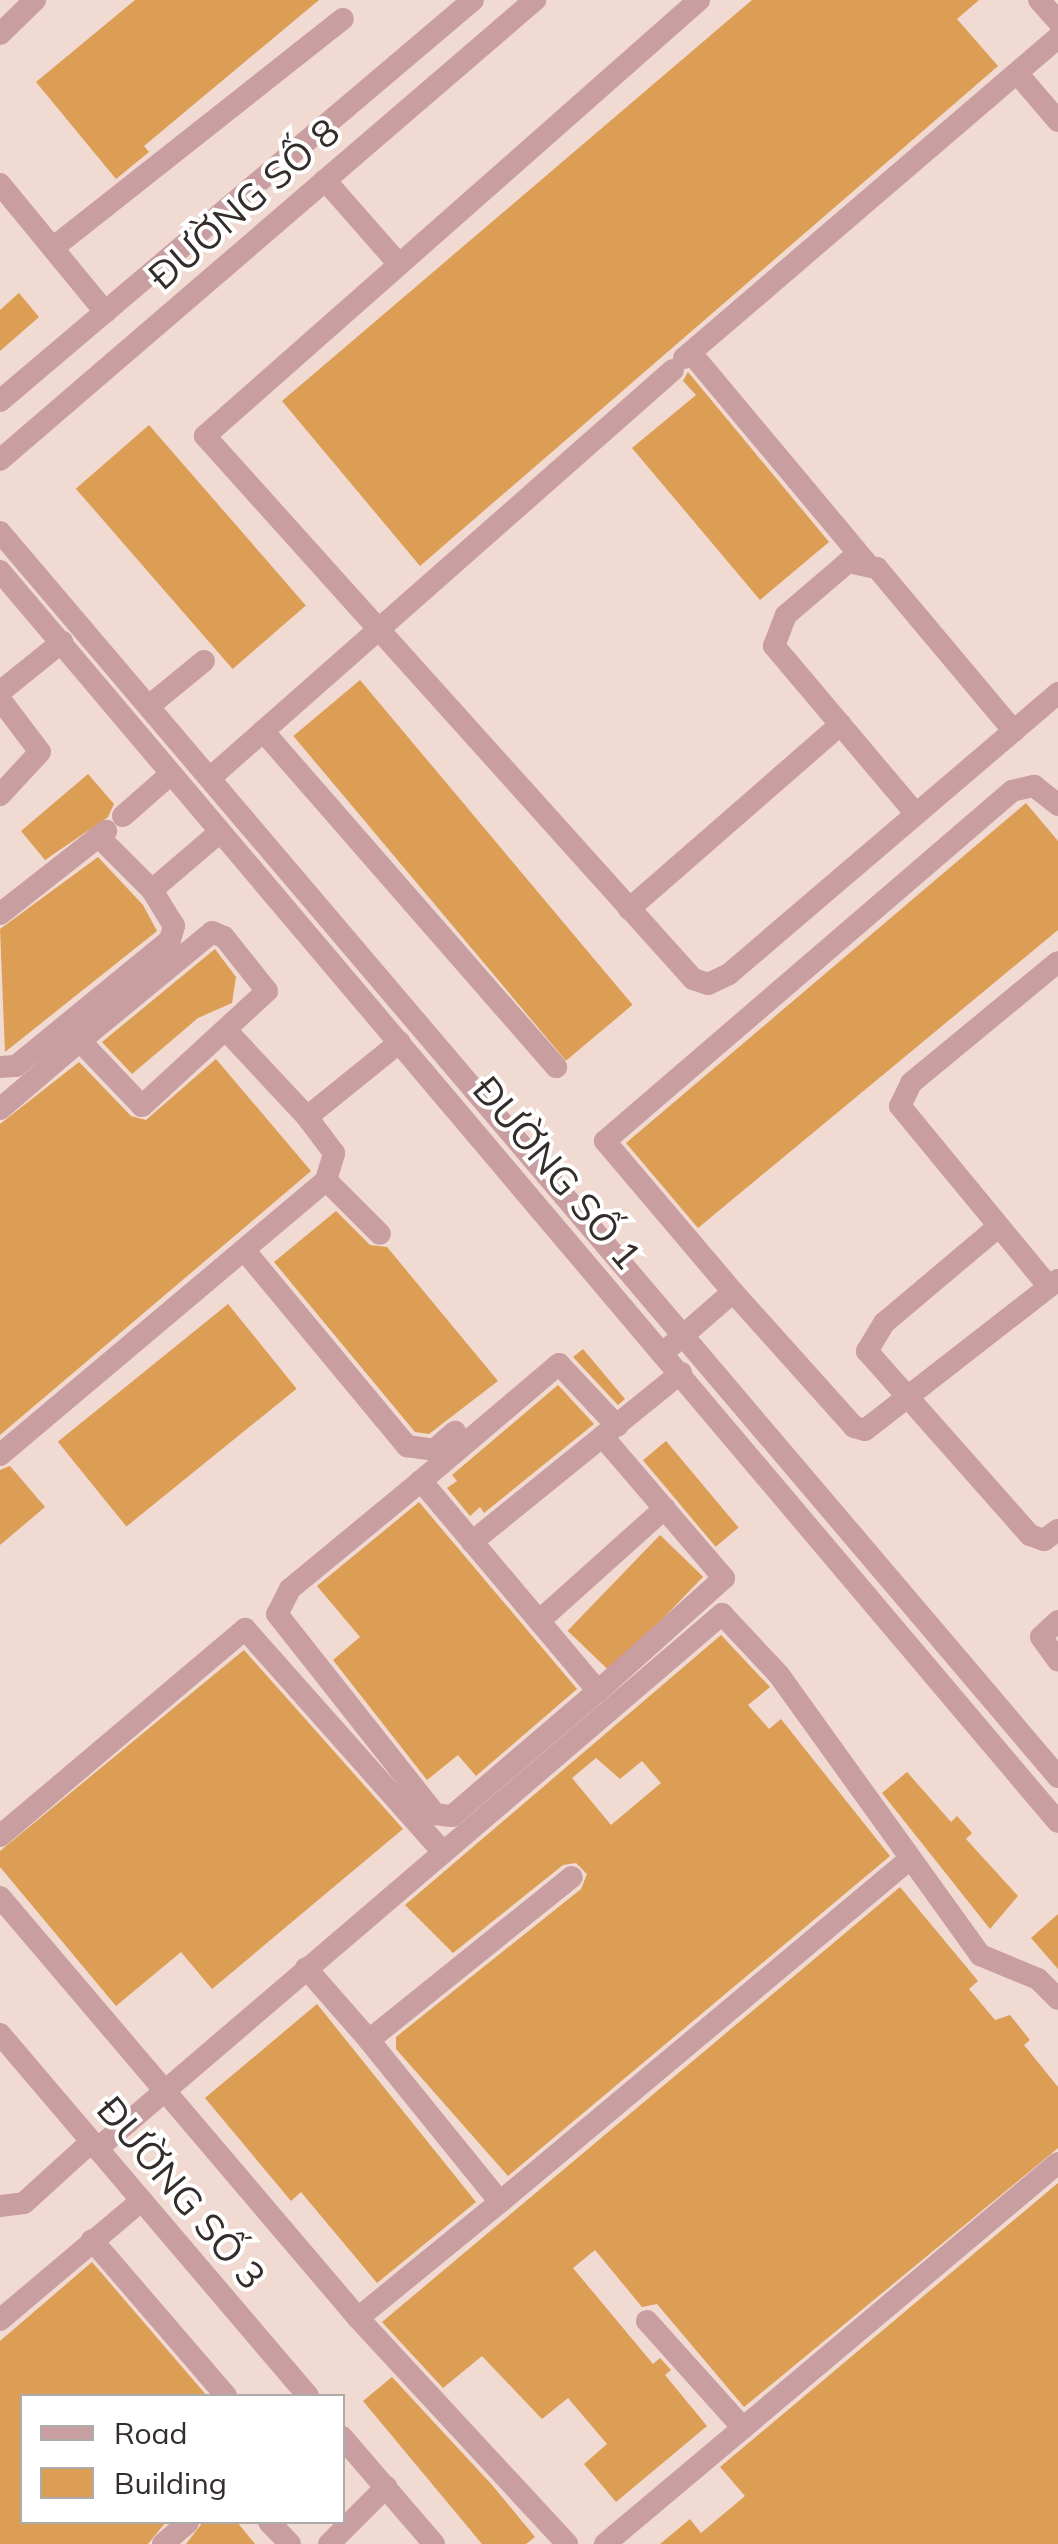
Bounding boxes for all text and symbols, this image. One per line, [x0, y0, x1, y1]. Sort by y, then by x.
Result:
street label: ĐƯỜNG SỐ 8 [140, 109, 348, 299]
street label: ĐƯỜNG SỐ 1 [463, 1067, 651, 1279]
street label: ĐƯỜNG SỐ 3 [87, 2087, 275, 2299]
legend [20, 2394, 345, 2524]
text: Road [114, 2414, 188, 2452]
text: Building [114, 2464, 227, 2502]

